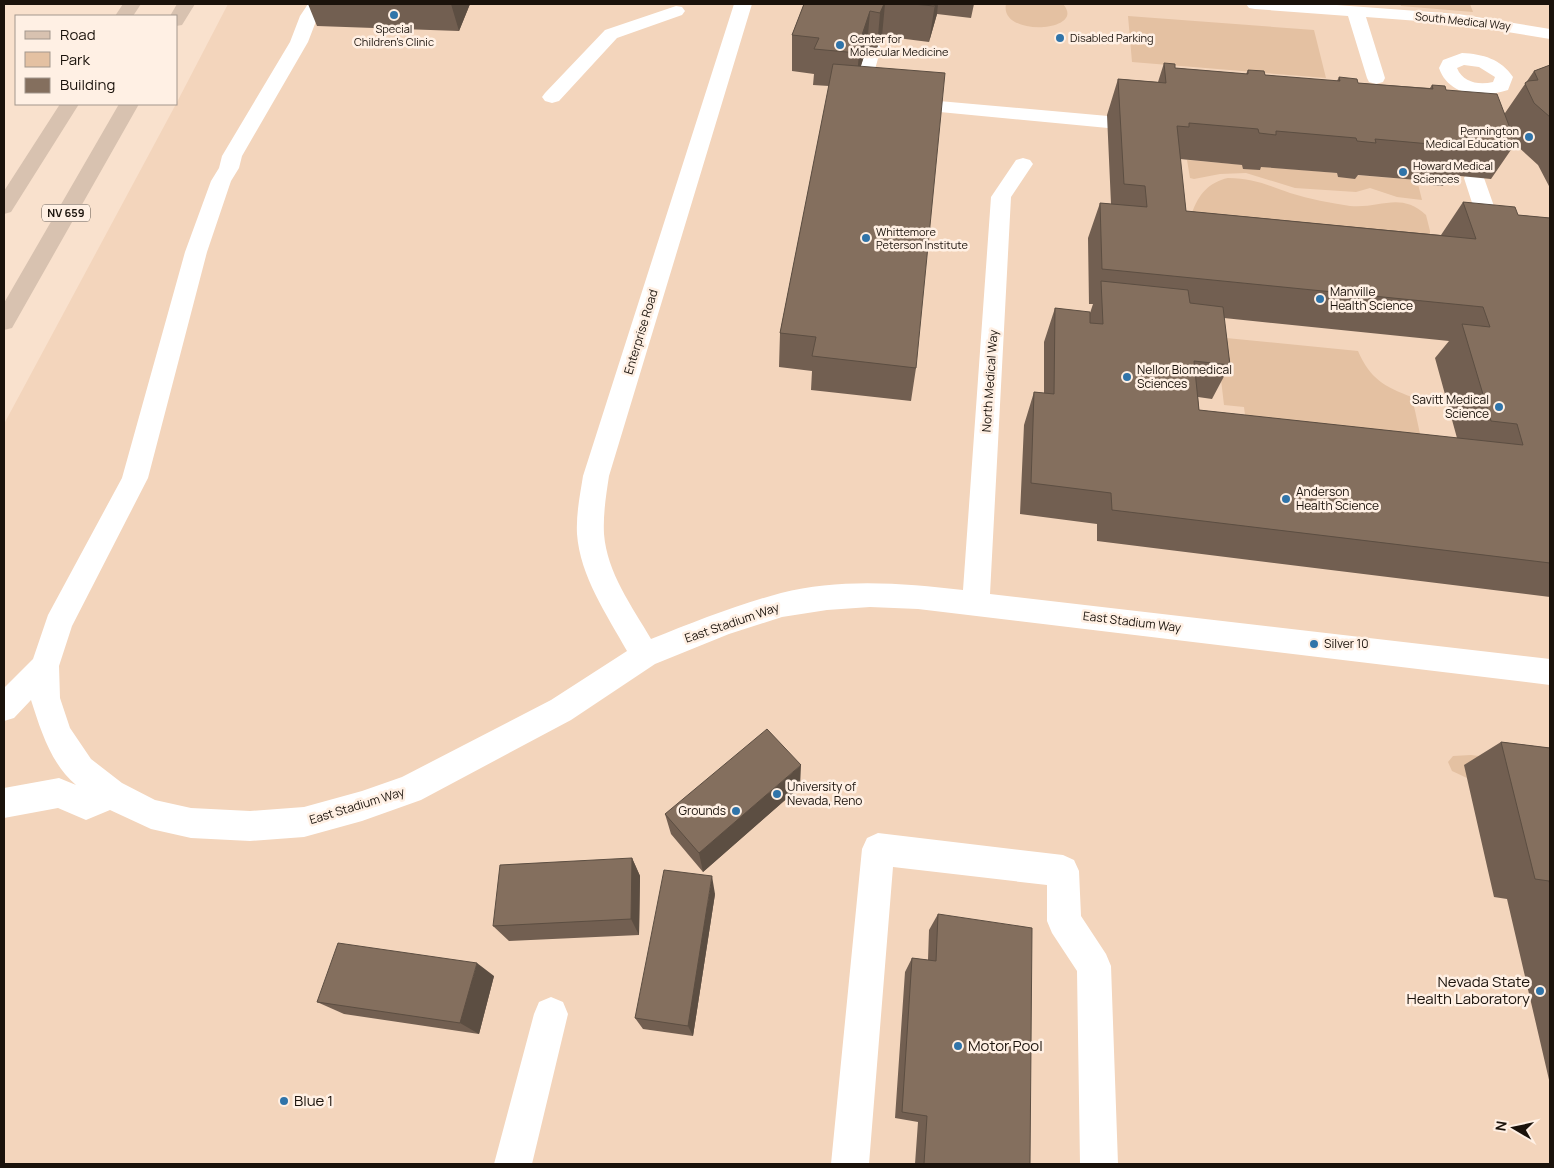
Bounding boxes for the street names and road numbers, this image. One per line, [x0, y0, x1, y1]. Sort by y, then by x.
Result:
street label: South Medical Way [1415, 8, 1512, 33]
road number: NV 659 [42, 204, 90, 222]
street label: Enterprise Road [619, 287, 662, 377]
street label: North Medical Way [977, 328, 1002, 433]
street label: East Stadium Way [682, 598, 782, 647]
street label: East Stadium Way [1082, 607, 1183, 636]
street label: East Stadium Way [307, 783, 407, 828]

